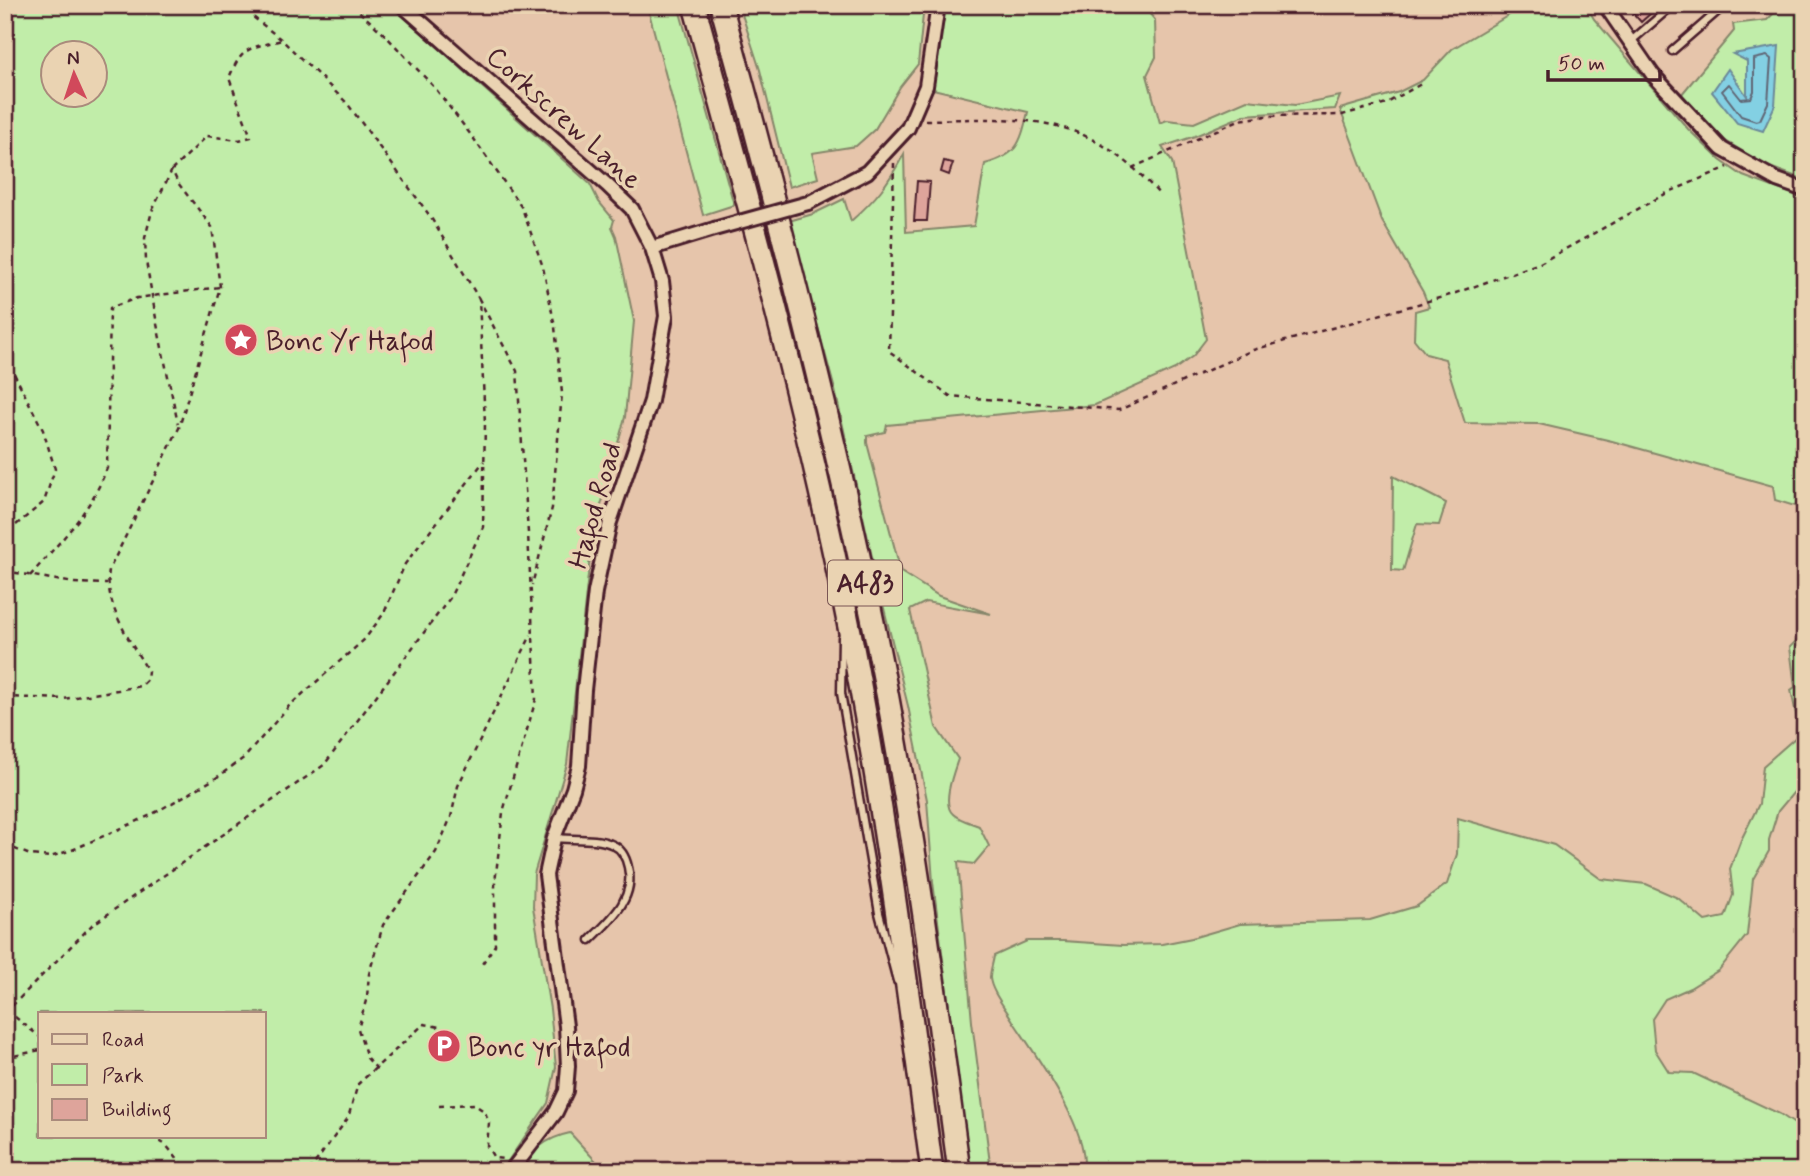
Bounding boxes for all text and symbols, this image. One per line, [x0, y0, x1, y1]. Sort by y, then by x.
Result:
north arrow [38, 38, 108, 108]
scale bar [1548, 38, 1660, 82]
street label: Corkscrew Lane [477, 39, 649, 199]
text: N [66, 46, 80, 71]
text: 50 m [1558, 50, 1605, 78]
place icon: Bonc Yr Hafod [222, 321, 260, 359]
place label: Bonc Yr Hafod [266, 324, 434, 363]
street label: Hafod Road [561, 438, 634, 574]
road number: A483 [828, 561, 902, 606]
legend [38, 1012, 266, 1138]
text: Road [102, 1026, 144, 1054]
parking icon: Bonc yr Hafod [425, 1027, 463, 1065]
place label: Bonc yr Hafod [468, 1030, 631, 1069]
text: Park [102, 1062, 144, 1090]
text: Building [102, 1096, 172, 1126]

